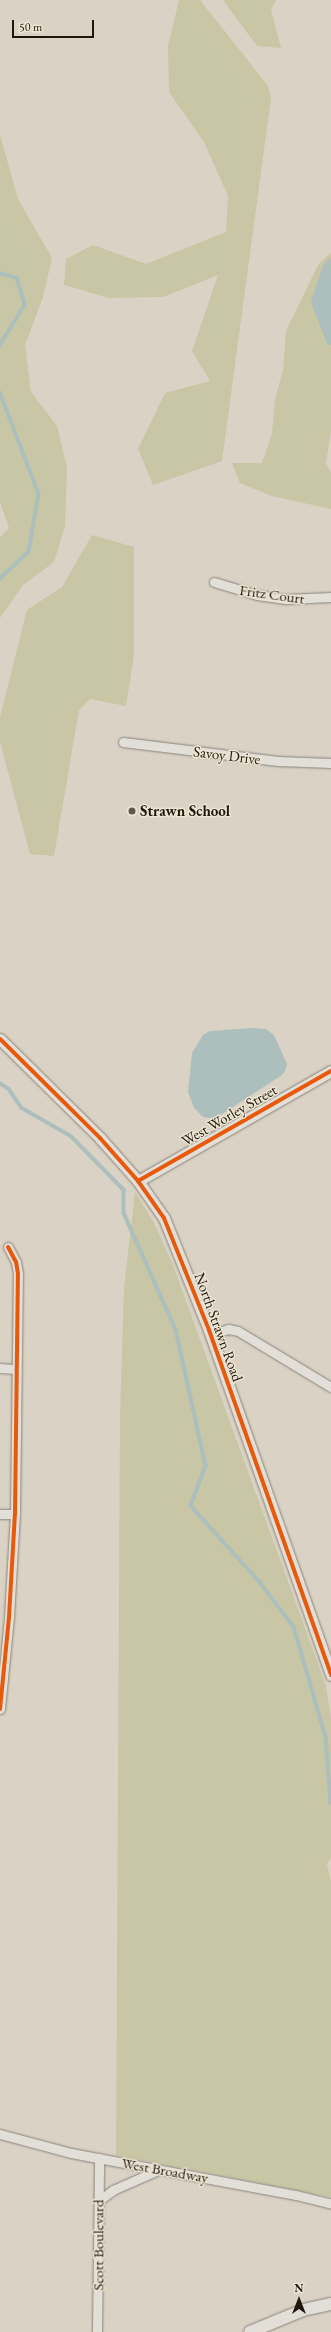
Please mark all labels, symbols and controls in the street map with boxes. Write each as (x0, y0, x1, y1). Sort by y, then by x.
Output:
scale bar (14, 12, 96, 38)
text: 50 m (19, 19, 42, 35)
street label: Fritz Court (238, 581, 306, 607)
street label: Savoy Drive (192, 742, 262, 768)
place label: Strawn School (140, 802, 230, 820)
marker: Strawn School (127, 806, 137, 816)
street label: West Worley Street (178, 1080, 280, 1150)
street label: North Strawn Road (191, 1270, 247, 1384)
street label: West Broadway (120, 2154, 210, 2186)
street label: Scott Boulevard (89, 2199, 107, 2291)
north arrow (279, 2280, 319, 2320)
text: N (295, 2281, 303, 2295)

